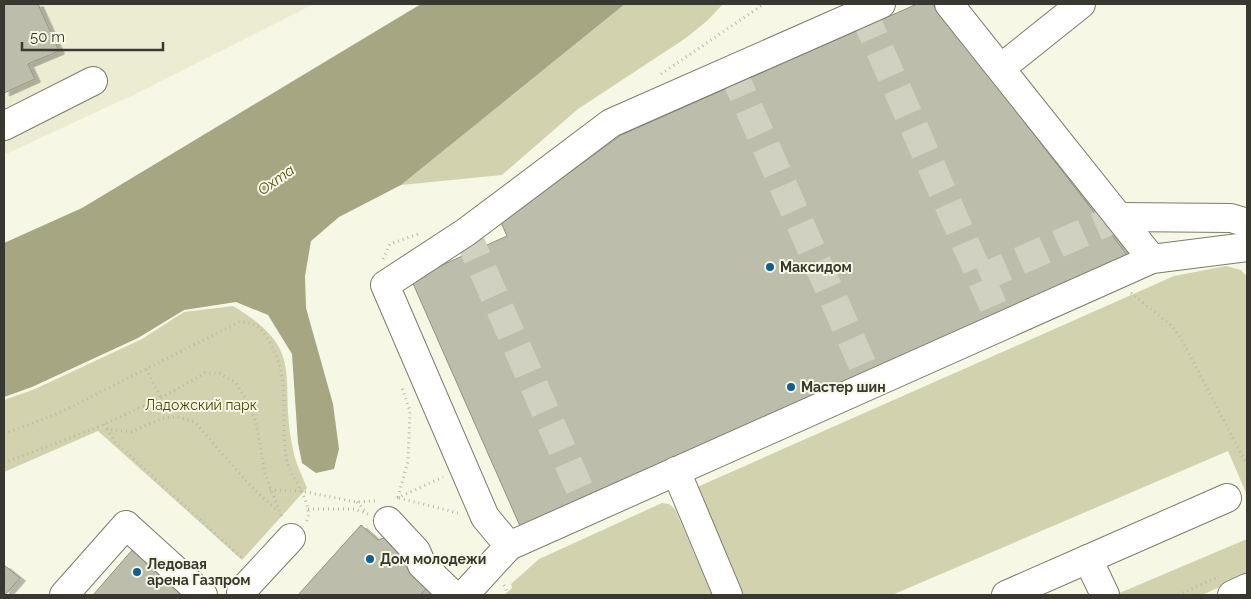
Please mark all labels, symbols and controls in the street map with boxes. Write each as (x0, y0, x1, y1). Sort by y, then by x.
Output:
scale bar (22, 20, 164, 52)
text: 50 m (30, 28, 65, 46)
water label: Охта (254, 161, 298, 199)
place label: Максидом (780, 259, 852, 275)
marker: Максидом (764, 261, 776, 273)
place label: Мастер шин (801, 379, 886, 395)
marker: Мастер шин (785, 381, 797, 393)
park label: Ладожский парк (145, 397, 257, 413)
place label: Дом молодежи (380, 551, 486, 567)
marker: Дом молодежи (364, 553, 376, 565)
place label: Ледовая арена Газпром (147, 556, 251, 588)
marker: Ледовая арена Газпром (131, 566, 143, 578)

